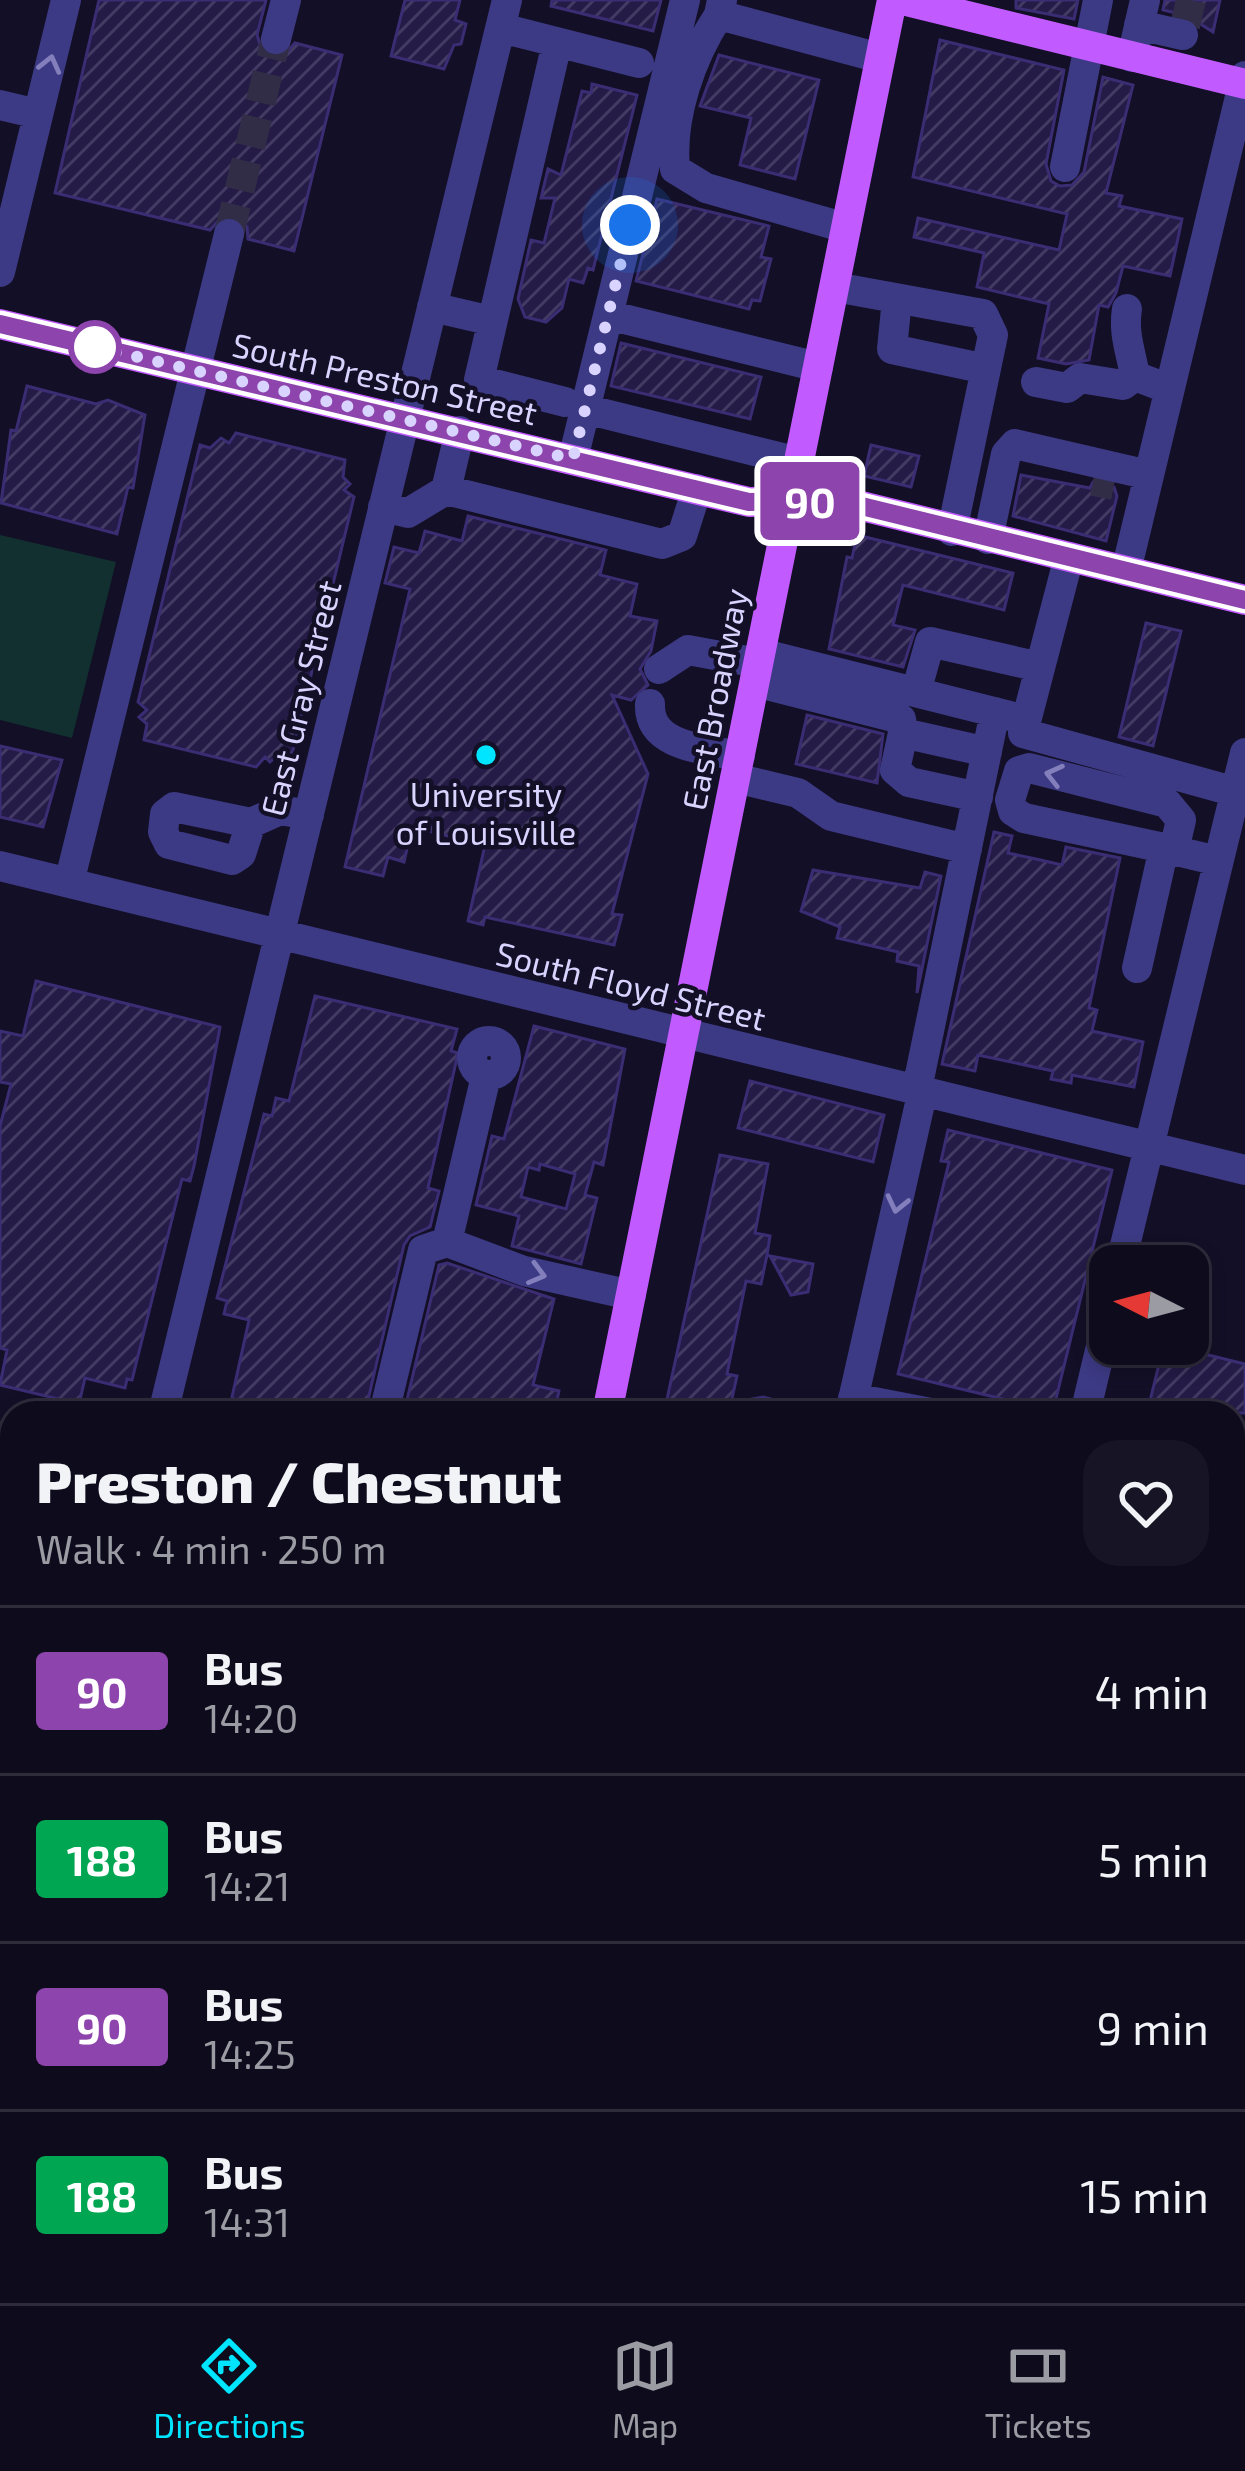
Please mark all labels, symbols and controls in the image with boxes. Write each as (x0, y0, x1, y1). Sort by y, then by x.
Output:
one-way arrow (36, 55, 61, 75)
your location (600, 195, 660, 255)
unlabelled marker (70, 322, 120, 372)
street label: South Preston Street (229, 323, 541, 433)
line badge: 90 (756, 462, 864, 540)
text: 90 (784, 476, 836, 526)
street label: East Gray Street (251, 576, 349, 820)
street label: East Broadway (673, 585, 755, 813)
marker: University of Louisville (473, 742, 499, 768)
one-way arrow (1045, 764, 1065, 789)
place label: University of Louisville (396, 774, 576, 852)
street label: South Floyd Street (492, 932, 770, 1038)
one-way arrow (886, 1194, 911, 1214)
north arrow (1089, 1245, 1209, 1365)
map controls (1089, 1245, 1209, 1365)
one-way arrow (527, 1260, 547, 1285)
button: heart (1083, 1440, 1209, 1566)
text: Preston / Chestnut (36, 1446, 562, 1514)
text: Walk · 4 min · 250 m (36, 1525, 387, 1572)
text: Bus (204, 1640, 283, 1694)
text: 4 min (1095, 1664, 1209, 1718)
text: 90 (76, 1666, 128, 1716)
text: 14:20 (204, 1694, 298, 1741)
text: Bus (204, 1808, 283, 1862)
text: 5 min (1098, 1832, 1209, 1886)
text: 188 (67, 1834, 137, 1884)
text: 14:21 (204, 1862, 290, 1909)
text: Bus (204, 1976, 283, 2030)
text: 9 min (1096, 2000, 1209, 2054)
text: 90 (76, 2002, 128, 2052)
text: 14:25 (204, 2030, 296, 2077)
text: Bus (204, 2144, 283, 2198)
text: 15 min (1080, 2168, 1209, 2222)
text: 188 (67, 2170, 137, 2220)
text: 14:31 (204, 2198, 290, 2245)
tab: Directions (153, 2333, 305, 2445)
tab: Map (612, 2333, 678, 2445)
tab: Tickets (985, 2333, 1092, 2445)

